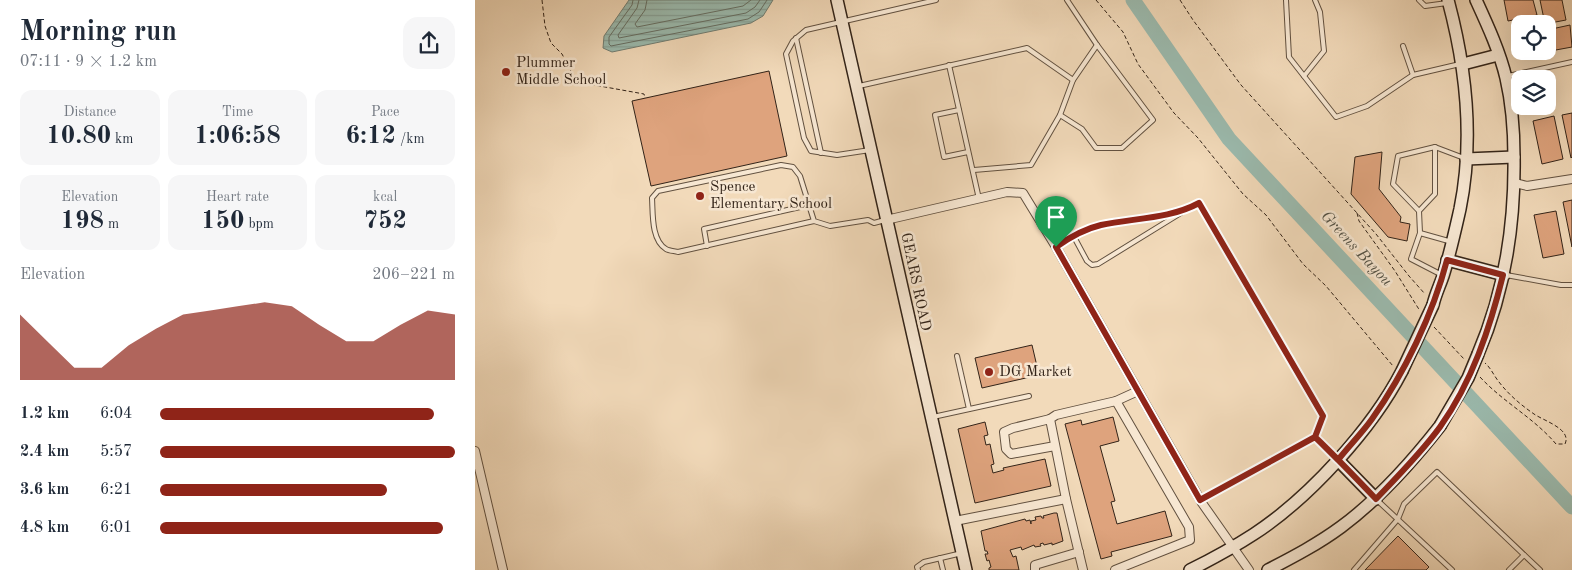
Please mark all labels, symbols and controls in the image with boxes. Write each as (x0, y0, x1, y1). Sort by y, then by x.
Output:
map controls (1511, 15, 1556, 115)
button: locate (1511, 15, 1556, 60)
button: share (403, 17, 455, 69)
text: Morning run (20, 19, 177, 47)
text: 07:11 · 9 × 1.2 km (20, 54, 157, 70)
place label: Plummer Middle School (516, 56, 606, 88)
marker: Plummer Middle School (500, 66, 512, 78)
button: layers (1511, 70, 1556, 115)
text: Distance (63, 105, 116, 119)
text: Time (222, 105, 253, 119)
text: Pace (371, 105, 399, 119)
text: 10.80 (46, 124, 111, 149)
text: 1:06:58 (194, 124, 281, 149)
text: 6:12 (346, 124, 396, 149)
text: km (111, 132, 134, 146)
text: /km (396, 132, 425, 146)
place label: Spence Elementary School (710, 180, 832, 212)
text: Elevation (61, 190, 118, 204)
text: Heart rate (206, 190, 269, 204)
text: kcal (373, 190, 397, 204)
marker: Spence Elementary School (694, 190, 706, 202)
pin (1035, 196, 1077, 247)
icon: arrive (1042, 203, 1070, 231)
water label: Greens Bayou (1317, 208, 1395, 290)
text: 198 (61, 209, 104, 234)
text: 150 (201, 209, 245, 234)
text: 752 (363, 209, 407, 234)
text: m (104, 217, 119, 231)
text: bpm (245, 217, 274, 231)
street label: GEARS ROAD (897, 231, 933, 333)
text: Elevation (20, 267, 85, 283)
text: 206–221 m (372, 267, 455, 283)
place label: DG Market (999, 365, 1072, 380)
marker: DG Market (983, 366, 995, 378)
text: 1.2 km (20, 406, 69, 422)
text: 6:04 (100, 406, 132, 422)
text: 2.4 km (20, 444, 69, 460)
text: 5:57 (100, 444, 132, 460)
text: 3.6 km (20, 482, 69, 498)
text: 6:21 (100, 482, 132, 498)
text: 4.8 km (20, 520, 69, 536)
text: 6:01 (100, 520, 132, 536)

